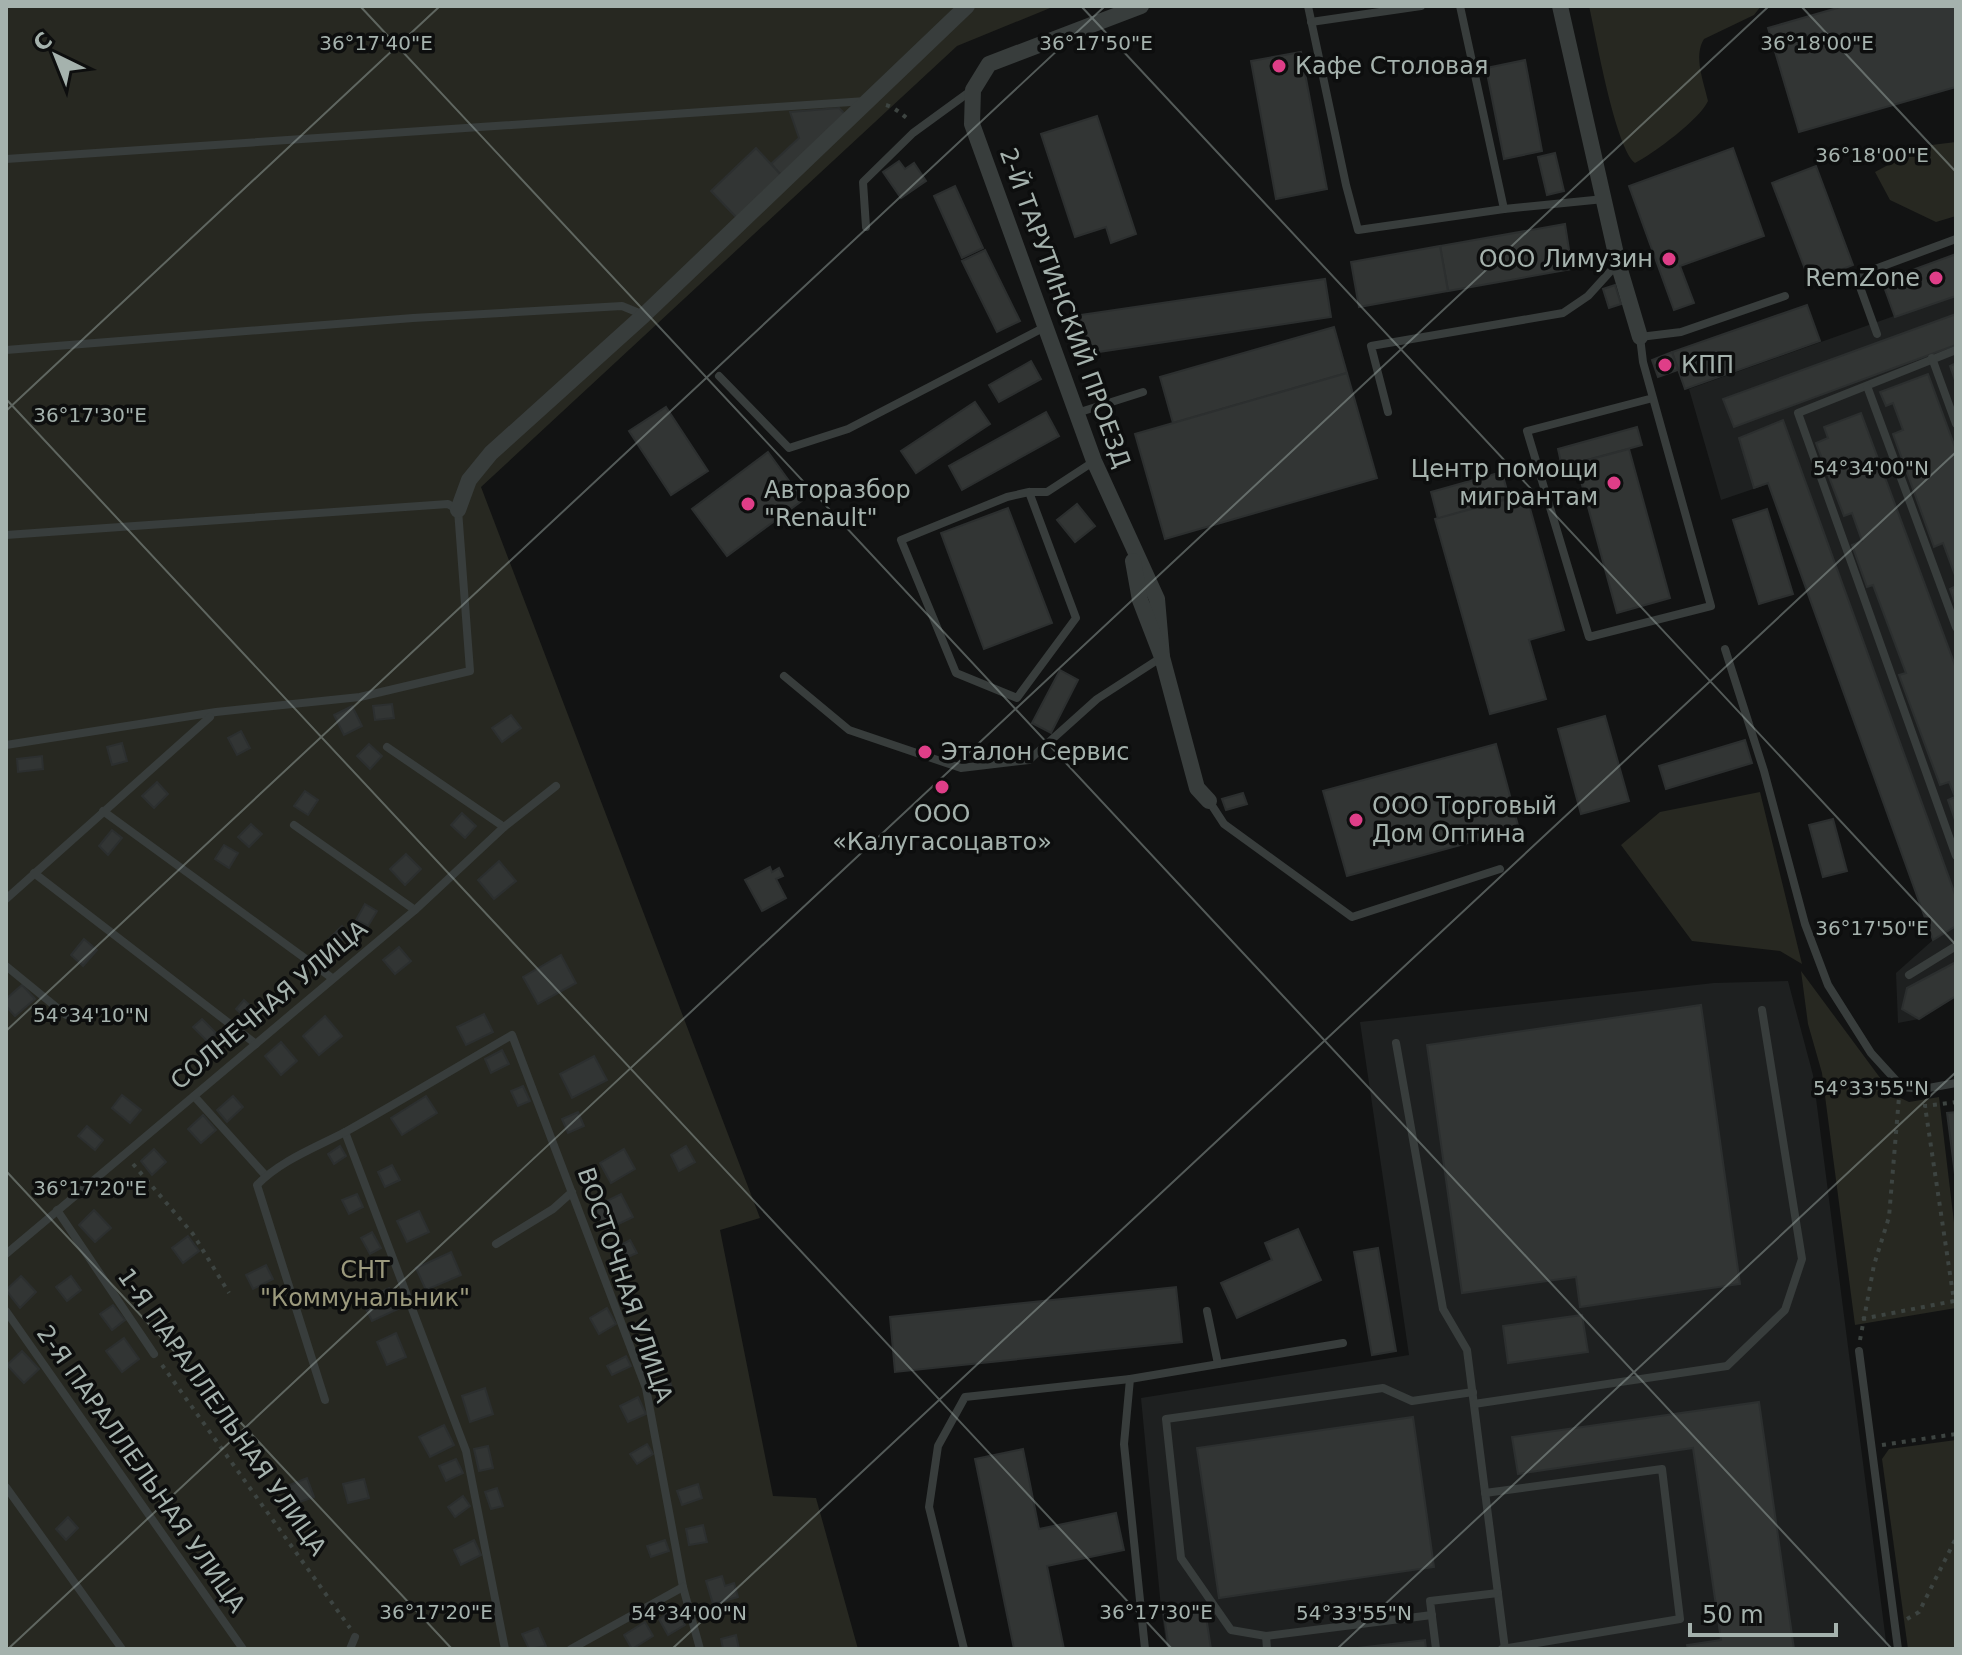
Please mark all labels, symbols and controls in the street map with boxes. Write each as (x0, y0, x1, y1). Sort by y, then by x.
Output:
north arrow (16, 16, 96, 96)
text: С (28, 27, 57, 56)
text: 36°17'40"E (319, 31, 433, 55)
text: 36°17'50"E (1039, 31, 1153, 55)
text: 36°18'00"E (1760, 31, 1874, 55)
place label: Кафе Столовая (1295, 52, 1488, 80)
marker: Кафе Столовая (1270, 57, 1288, 75)
text: 36°18'00"E (1815, 143, 1929, 167)
street label: 2-Й ТАРУТИНСКИЙ ПРОЕЗД (994, 144, 1137, 472)
place label: ООО Лимузин (1479, 245, 1653, 273)
marker: ООО Лимузин (1660, 250, 1678, 268)
place label: RemZone (1805, 264, 1920, 292)
marker: RemZone (1927, 269, 1945, 287)
place label: КПП (1681, 351, 1734, 379)
marker: КПП (1656, 356, 1674, 374)
text: 36°17'30"E (33, 403, 147, 427)
place label: Центр помощи мигрантам (1411, 455, 1598, 511)
text: 54°34'00"N (1813, 456, 1929, 480)
marker: Центр помощи мигрантам (1605, 474, 1623, 492)
place label: Авторазбор "Renault" (764, 476, 911, 532)
marker: Авторазбор "Renault" (739, 495, 757, 513)
place label: Эталон Сервис (941, 738, 1129, 766)
marker: Эталон Сервис (916, 743, 934, 761)
marker: ООО «Калугасоцавто» (933, 778, 951, 796)
place label: ООО Торговый Дом Оптина (1372, 792, 1557, 848)
place label: ООО «Калугасоцавто» (832, 800, 1052, 856)
marker: ООО Торговый Дом Оптина (1347, 811, 1365, 829)
street label: СОЛНЕЧНАЯ УЛИЦА (165, 914, 373, 1095)
text: 36°17'50"E (1815, 916, 1929, 940)
text: 54°34'10"N (33, 1003, 149, 1027)
text: 54°33'55"N (1813, 1076, 1929, 1100)
street label: ВОСТОЧНАЯ УЛИЦА (572, 1164, 679, 1407)
text: 36°17'20"E (33, 1176, 147, 1200)
park label: СНТ "Коммунальник" (260, 1256, 470, 1312)
street label: 1-Я ПАРАЛЛЕЛЬНАЯ УЛИЦА (112, 1263, 332, 1561)
street label: 2-Я ПАРАЛЛЕЛЬНАЯ УЛИЦА (31, 1320, 251, 1618)
scale bar (1690, 1587, 1836, 1637)
text: 36°17'20"E (379, 1600, 493, 1624)
text: 36°17'30"E (1099, 1600, 1213, 1624)
text: 54°34'00"N (631, 1601, 747, 1625)
text: 54°33'55"N (1296, 1601, 1412, 1625)
text: 50 m (1702, 1601, 1764, 1629)

